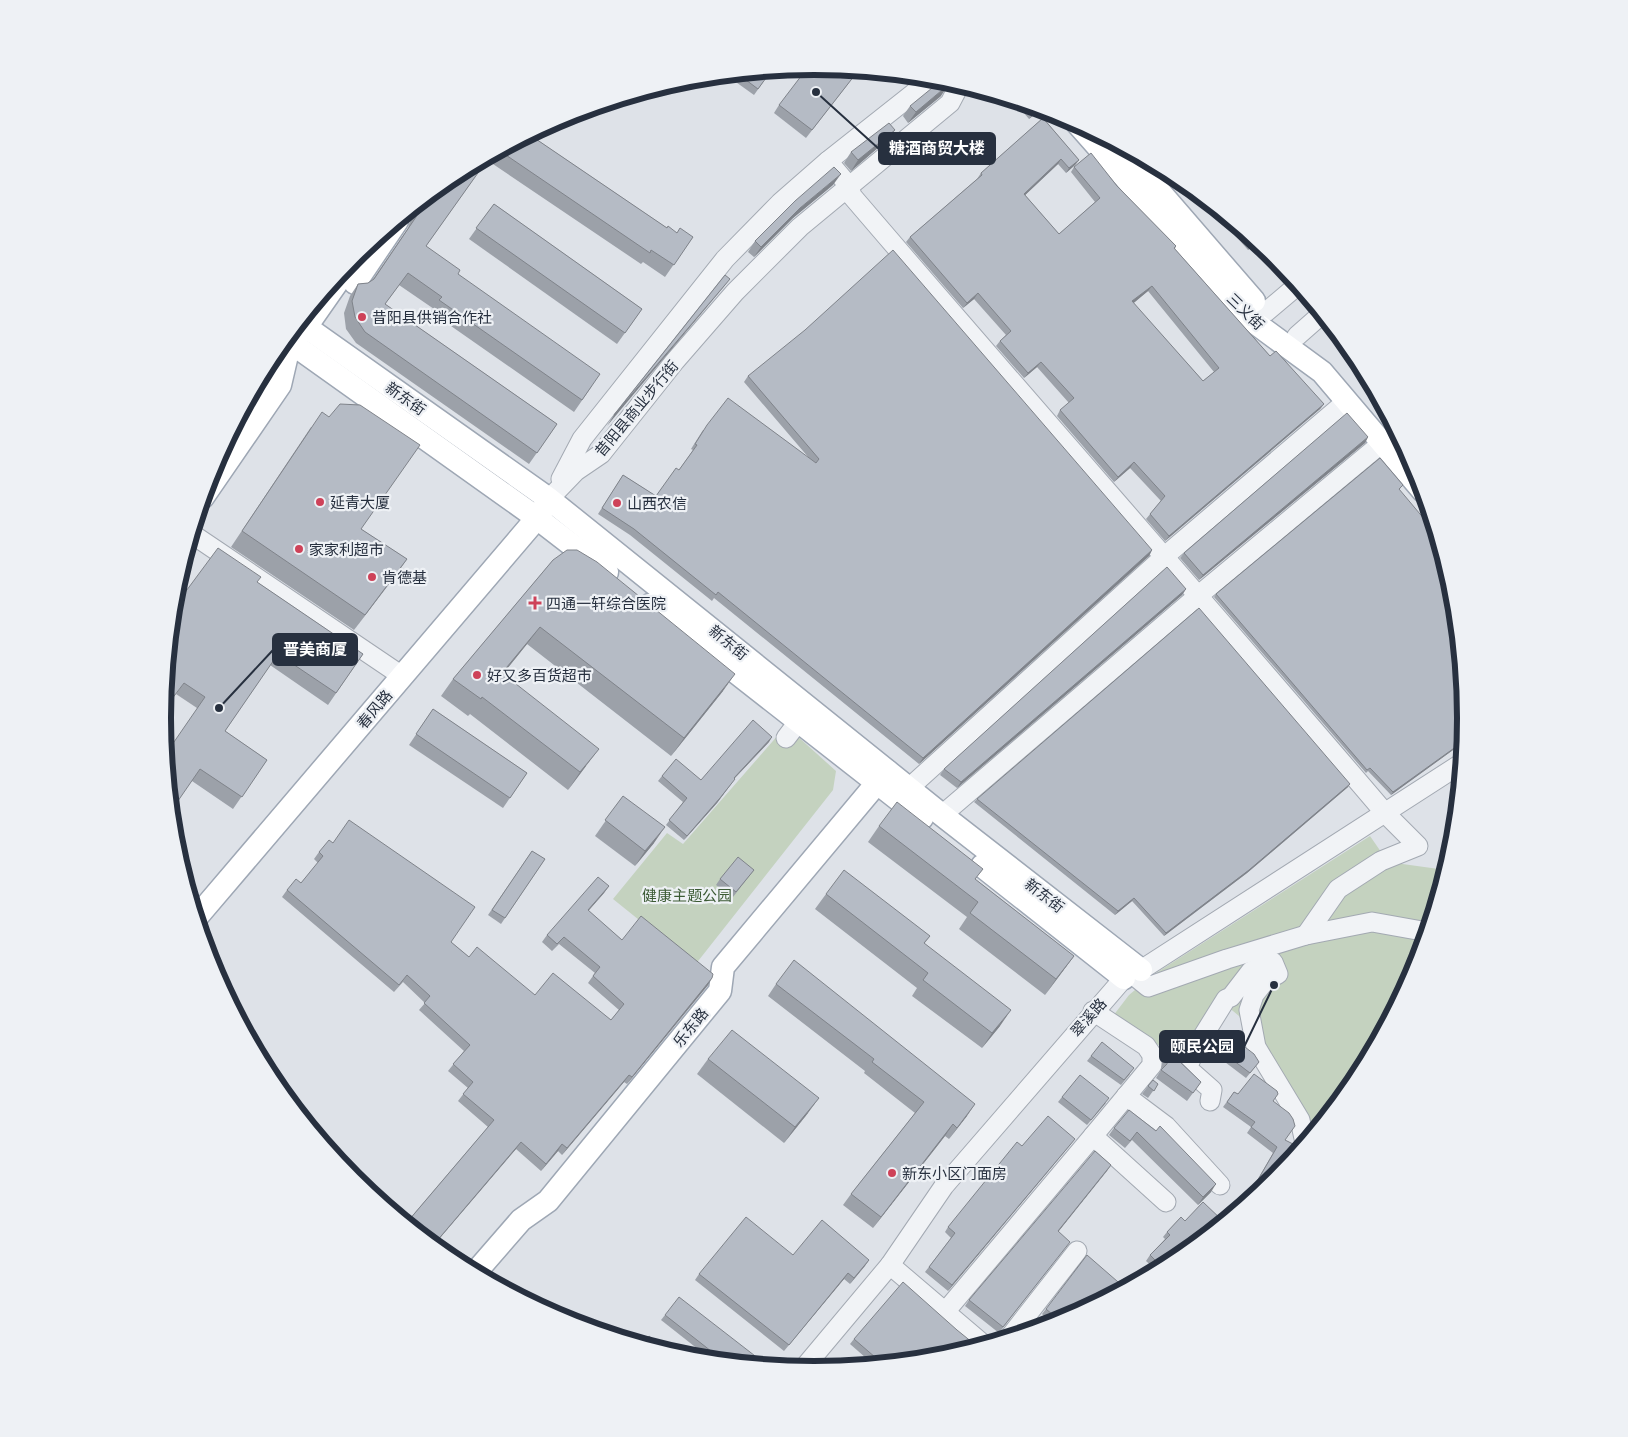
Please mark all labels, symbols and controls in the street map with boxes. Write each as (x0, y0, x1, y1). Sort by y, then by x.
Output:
callout: 糖酒商贸大楼 (879, 133, 995, 164)
text: 糖酒商贸大楼 (889, 137, 985, 159)
street label: 三义街 (1223, 288, 1269, 334)
place label: 昔阳县供销合作社 (372, 307, 492, 327)
marker: 昔阳县供销合作社 (356, 311, 368, 323)
street label: 昔阳县商业步行街 (590, 356, 682, 460)
street label: 新东街 (382, 377, 430, 419)
place label: 延青大厦 (330, 492, 390, 512)
place label: 山西农信 (627, 493, 687, 513)
marker: 延青大厦 (314, 496, 326, 508)
marker: 山西农信 (611, 497, 623, 509)
place label: 家家利超市 (309, 539, 384, 559)
marker: 家家利超市 (293, 543, 305, 555)
place label: 肯德基 (382, 567, 427, 587)
marker: 肯德基 (366, 571, 378, 583)
place label: 四通一轩综合医院 (546, 593, 666, 613)
marker: 四通一轩综合医院 (528, 596, 542, 610)
street label: 新东街 (705, 620, 753, 664)
callout: 晋美商厦 (273, 634, 357, 665)
text: 晋美商厦 (283, 638, 347, 660)
place label: 好又多百货超市 (487, 665, 592, 685)
marker: 好又多百货超市 (471, 669, 483, 681)
street label: 春风路 (352, 685, 396, 733)
street label: 新东街 (1021, 873, 1069, 917)
park label: 健康主题公园 (642, 885, 732, 905)
street label: 翠溪路 (1066, 993, 1110, 1041)
street label: 乐东路 (668, 1003, 712, 1051)
callout: 颐民公园 (1160, 1031, 1244, 1062)
text: 颐民公园 (1170, 1035, 1234, 1057)
place label: 新东小区门面房 (902, 1163, 1007, 1183)
marker: 新东小区门面房 (886, 1167, 898, 1179)

